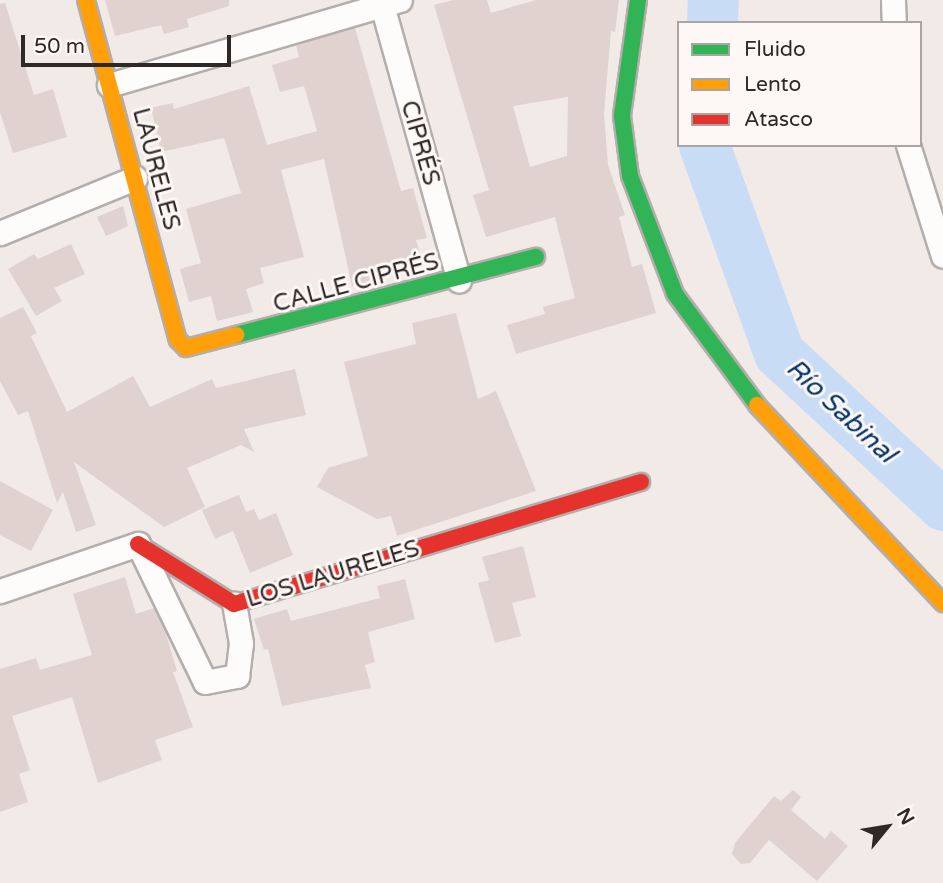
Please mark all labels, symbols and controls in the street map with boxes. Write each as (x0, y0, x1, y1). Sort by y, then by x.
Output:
scale bar (24, 21, 234, 65)
legend (677, 21, 922, 147)
text: 50 m (34, 34, 85, 59)
text: Fluido (744, 37, 806, 62)
text: Lento (744, 72, 801, 97)
street label: CIPRÉS (394, 97, 446, 189)
street label: LAURELES (126, 105, 186, 233)
text: Atasco (744, 107, 813, 132)
street label: CALLE CIPRÉS (270, 247, 442, 319)
water label: Río Sabinal (780, 353, 902, 469)
street label: LOS LAURELES (243, 534, 423, 614)
north arrow (852, 792, 922, 862)
text: N (892, 804, 919, 829)

